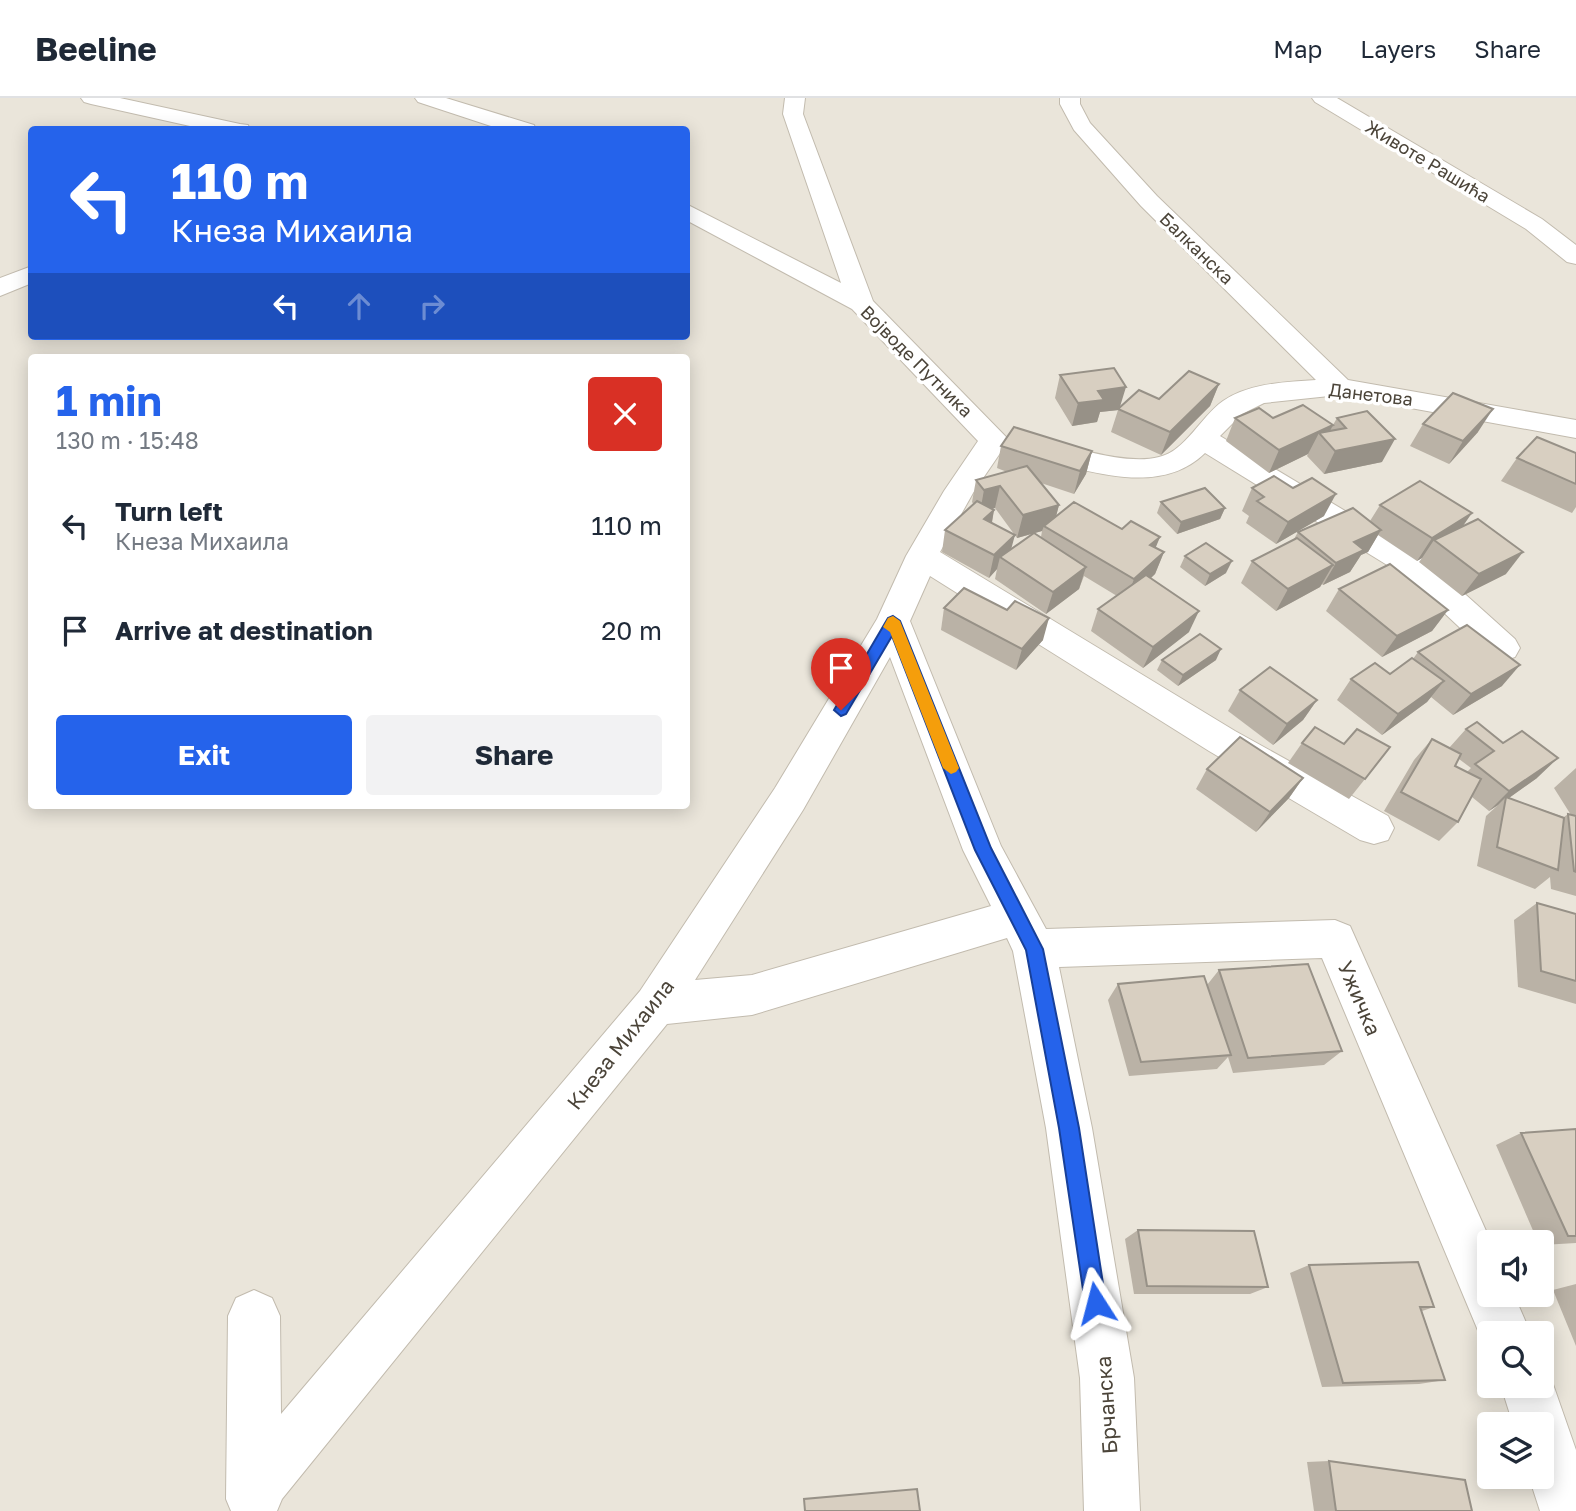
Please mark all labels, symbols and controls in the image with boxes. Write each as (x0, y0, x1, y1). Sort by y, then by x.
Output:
text: Beeline (35, 29, 157, 68)
text: Map (1273, 34, 1322, 63)
text: Layers (1360, 34, 1436, 63)
text: Share (1474, 34, 1541, 63)
street label: Животе Рашића (1362, 115, 1494, 207)
text: 110 m (171, 151, 308, 210)
icon: left (56, 154, 147, 245)
street label: Балканска (1155, 207, 1239, 289)
text: Кнеза Михаила (171, 211, 413, 249)
icon: left (267, 287, 305, 325)
icon: ahead (340, 287, 378, 325)
icon: right (413, 287, 451, 325)
street label: Војводе Путника (856, 300, 978, 422)
text: 1 min (56, 375, 162, 425)
button: close (588, 377, 662, 451)
street label: Данетова (1328, 378, 1414, 410)
text: 130 m · 15:48 (56, 426, 199, 454)
text: Turn left (115, 496, 223, 527)
icon: left (56, 507, 94, 545)
text: 110 m (591, 510, 662, 541)
text: Кнеза Михаила (115, 527, 289, 555)
icon: arrive (56, 612, 94, 650)
text: Arrive at destination (115, 615, 373, 646)
text: 20 m (601, 615, 662, 646)
pin (811, 638, 871, 710)
icon: arrive (822, 649, 860, 687)
button: Exit (56, 715, 352, 795)
button: Share (366, 715, 662, 795)
street label: Ужичка (1333, 957, 1387, 1039)
street label: Кнеза Михаила (561, 973, 679, 1115)
map controls (1477, 1230, 1554, 1489)
button: sound (1477, 1230, 1554, 1307)
position arrow (1059, 1266, 1133, 1340)
button: search (1477, 1321, 1554, 1398)
street label: Брчанска (1090, 1355, 1122, 1455)
button: layers (1477, 1412, 1554, 1489)

